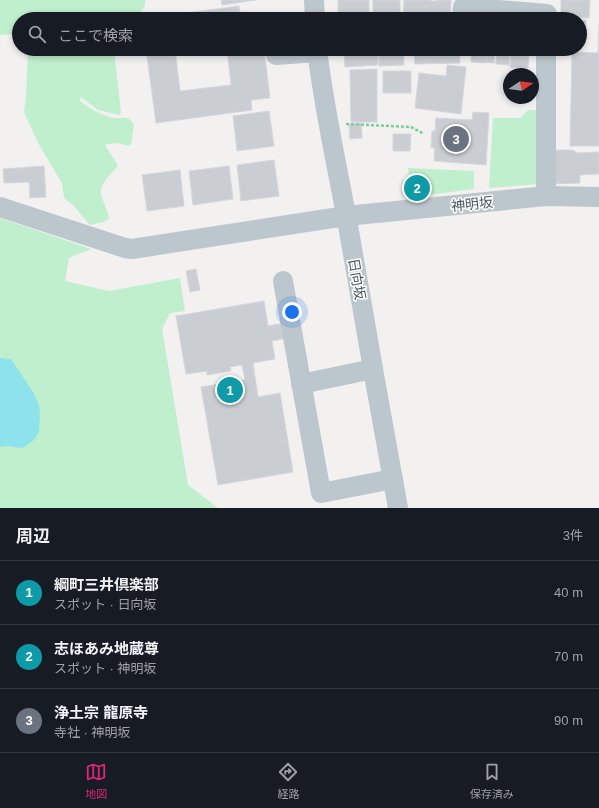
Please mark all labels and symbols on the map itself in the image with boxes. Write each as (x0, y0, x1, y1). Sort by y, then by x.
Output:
north arrow (503, 68, 539, 104)
pin: 3 (443, 124, 469, 154)
pin: 2 (404, 173, 430, 203)
street label: 神明坂 (450, 194, 494, 214)
street label: 日向坂 (345, 257, 369, 301)
your location (282, 302, 302, 322)
pin: 1 (217, 375, 243, 405)

